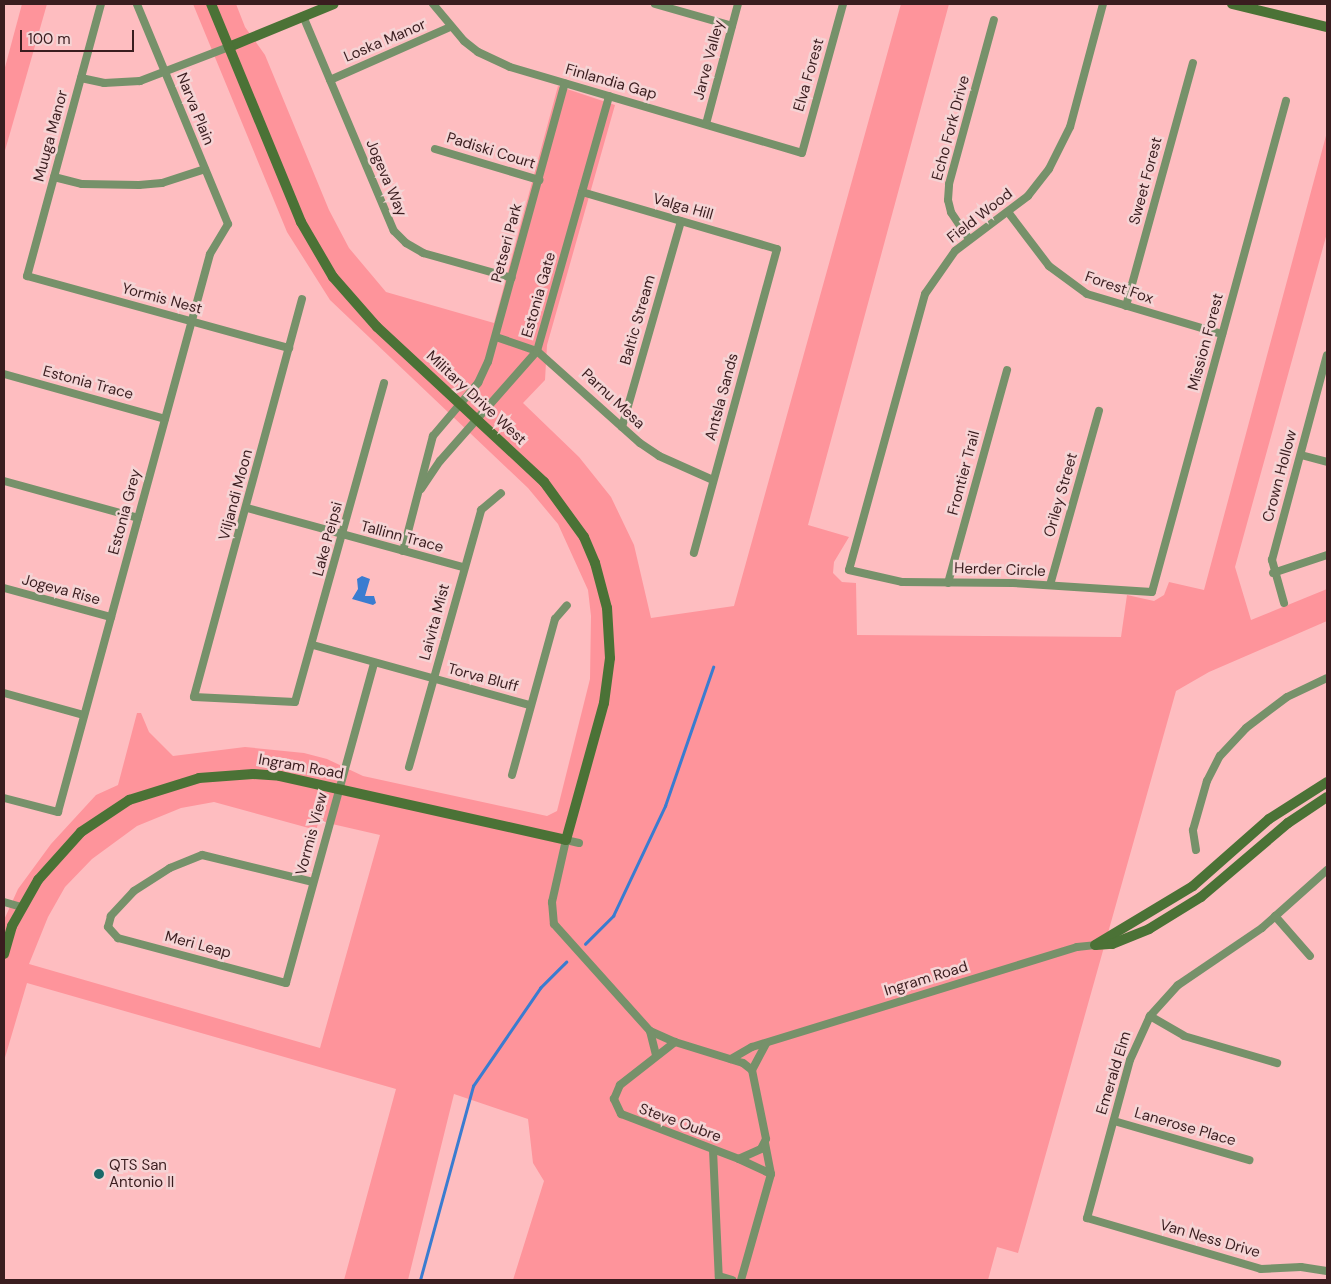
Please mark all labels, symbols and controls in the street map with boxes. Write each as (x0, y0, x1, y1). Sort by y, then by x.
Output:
street label: Loska Manor (341, 16, 429, 66)
street label: Jarve Valley (690, 18, 728, 102)
scale bar (22, 20, 136, 52)
text: 100 m (28, 29, 71, 49)
street label: Elva Forest (790, 36, 828, 114)
street label: Finlandia Gap (563, 60, 659, 104)
street label: Narva Plain (172, 70, 218, 148)
street label: Echo Fork Drive (928, 74, 974, 182)
street label: Muuga Manor (30, 88, 72, 184)
street label: Padiski Court (444, 129, 538, 173)
street label: Sweet Forest (1126, 135, 1166, 227)
street label: Jogeva Way (362, 137, 410, 219)
street label: Field Wood (944, 185, 1016, 247)
street label: Valga Hill (651, 190, 715, 224)
street label: Petseri Park (488, 201, 526, 285)
street label: Estonia Gate (518, 250, 560, 340)
street label: Forest Fox (1082, 268, 1156, 308)
street label: Baltic Stream (617, 273, 659, 367)
street label: Yormis Nest (120, 280, 204, 318)
street label: Mission Forest (1184, 291, 1228, 393)
street label: Military Drive West (422, 347, 530, 449)
street label: Antsla Sands (702, 351, 742, 443)
street label: Estonia Trace (41, 362, 135, 404)
street label: Parnu Mesa (578, 365, 648, 433)
street label: Crown Hollow (1259, 428, 1301, 524)
street label: Frontier Trail (944, 429, 984, 517)
street label: Viljandi Moon (215, 448, 257, 542)
street label: Oriley Street (1040, 451, 1082, 539)
street label: Estonia Grey (105, 467, 145, 557)
street label: Lake Peipsi (309, 500, 347, 578)
street label: Tallinn Trace (358, 517, 446, 557)
street label: Herder Circle (954, 559, 1046, 581)
street label: Jogeva Rise (20, 571, 102, 609)
street label: Laivita Mist (416, 582, 454, 662)
street label: Torva Bluff (446, 660, 520, 696)
street label: Ingram Road (257, 751, 345, 783)
street label: Vormis View (292, 790, 332, 878)
street label: Meri Leap (163, 928, 233, 962)
street label: Ingram Road (882, 958, 970, 1000)
street label: Emerald Elm (1093, 1029, 1135, 1117)
street label: Steve Oubre (637, 1100, 723, 1146)
street label: Lanerose Place (1132, 1104, 1238, 1150)
place label: QTS San Antonio II (109, 1156, 174, 1191)
marker: QTS San Antonio II (93, 1168, 105, 1180)
street label: Van Ness Drive (1158, 1216, 1262, 1262)

